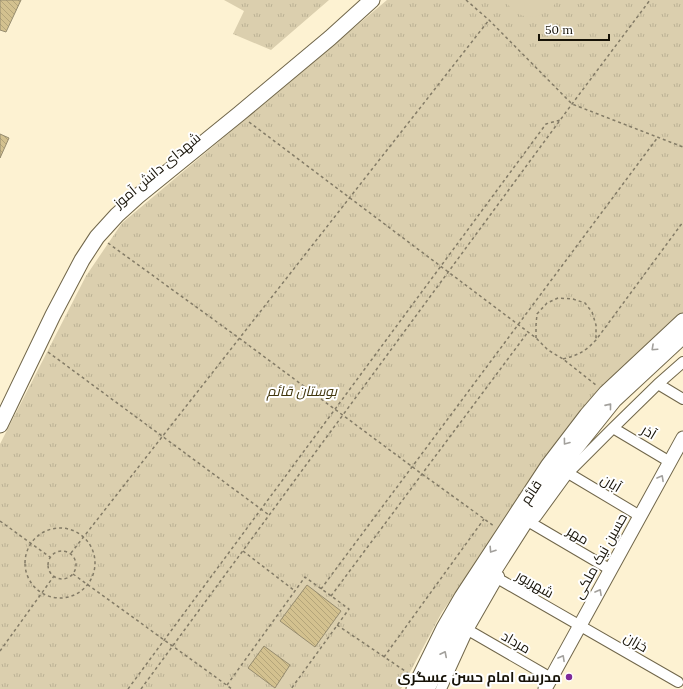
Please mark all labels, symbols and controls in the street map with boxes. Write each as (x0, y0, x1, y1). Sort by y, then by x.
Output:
scale bar (539, 16, 609, 42)
text: 50 m (545, 22, 573, 37)
street label: شهدای دانش آموز (109, 128, 204, 212)
one-way arrow (652, 343, 659, 350)
park label: بوستان قائم (266, 382, 338, 401)
one-way arrow (604, 404, 611, 411)
street label: آذر (637, 420, 660, 443)
one-way arrow (564, 438, 571, 445)
street label: آبان (597, 470, 625, 496)
one-way arrow (657, 475, 664, 482)
street label: قائم (516, 476, 546, 508)
street label: حسین نیک ملکی (569, 510, 631, 602)
street label: مهر (563, 521, 592, 548)
one-way arrow (490, 545, 497, 552)
street label: شهریور (512, 566, 557, 602)
one-way arrow (594, 589, 601, 596)
street label: مرداد (498, 627, 534, 657)
street label: خزان (621, 628, 651, 656)
one-way arrow (439, 651, 447, 658)
one-way arrow (558, 655, 565, 662)
place label: مدرسه امام حسن عسگری (398, 668, 561, 687)
marker: مدرسه امام حسن عسگری (564, 672, 574, 682)

